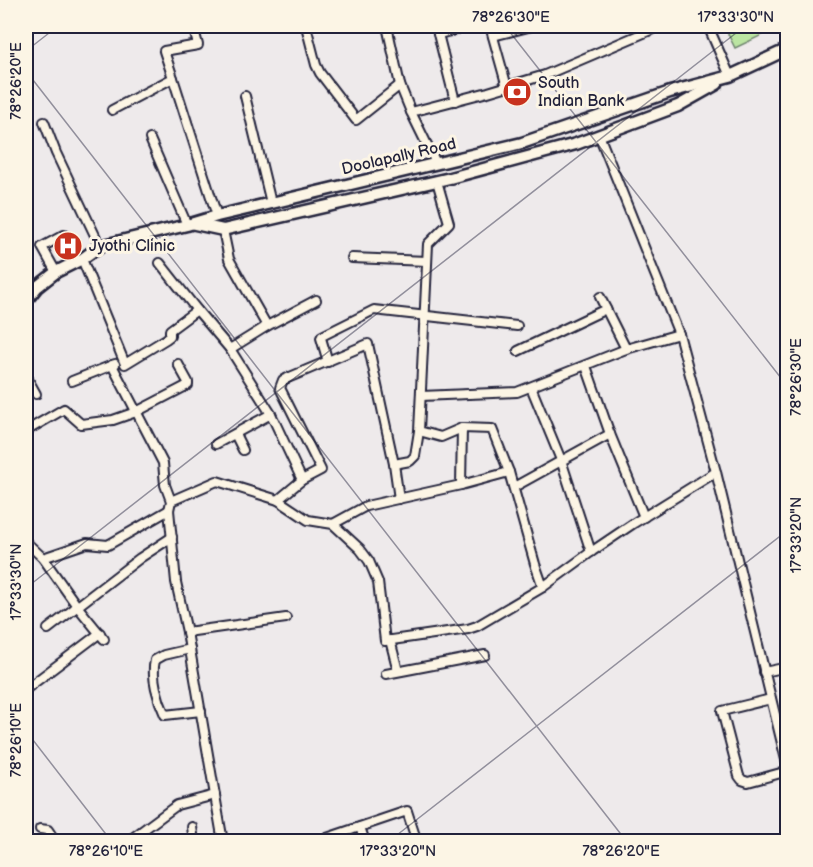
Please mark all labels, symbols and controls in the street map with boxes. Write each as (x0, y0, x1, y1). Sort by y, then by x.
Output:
text: 78°26'30"E (472, 8, 550, 27)
text: 17°33'30"N (698, 8, 774, 27)
text: 78°26'20"E (7, 42, 26, 120)
place label: South Indian Bank (538, 74, 624, 111)
bank icon: South Indian Bank (501, 76, 533, 108)
street label: Doolapally Road (340, 135, 458, 179)
hospital icon: Jyothi Clinic (52, 230, 84, 262)
place label: Jyothi Clinic (89, 237, 175, 256)
text: 78°26'30"E (787, 338, 806, 416)
text: 17°33'20"N (787, 497, 806, 573)
text: 17°33'30"N (7, 544, 26, 620)
text: 78°26'10"E (7, 703, 26, 777)
text: 78°26'10"E (69, 842, 143, 861)
text: 17°33'20"N (360, 842, 436, 861)
text: 78°26'20"E (582, 842, 660, 861)

